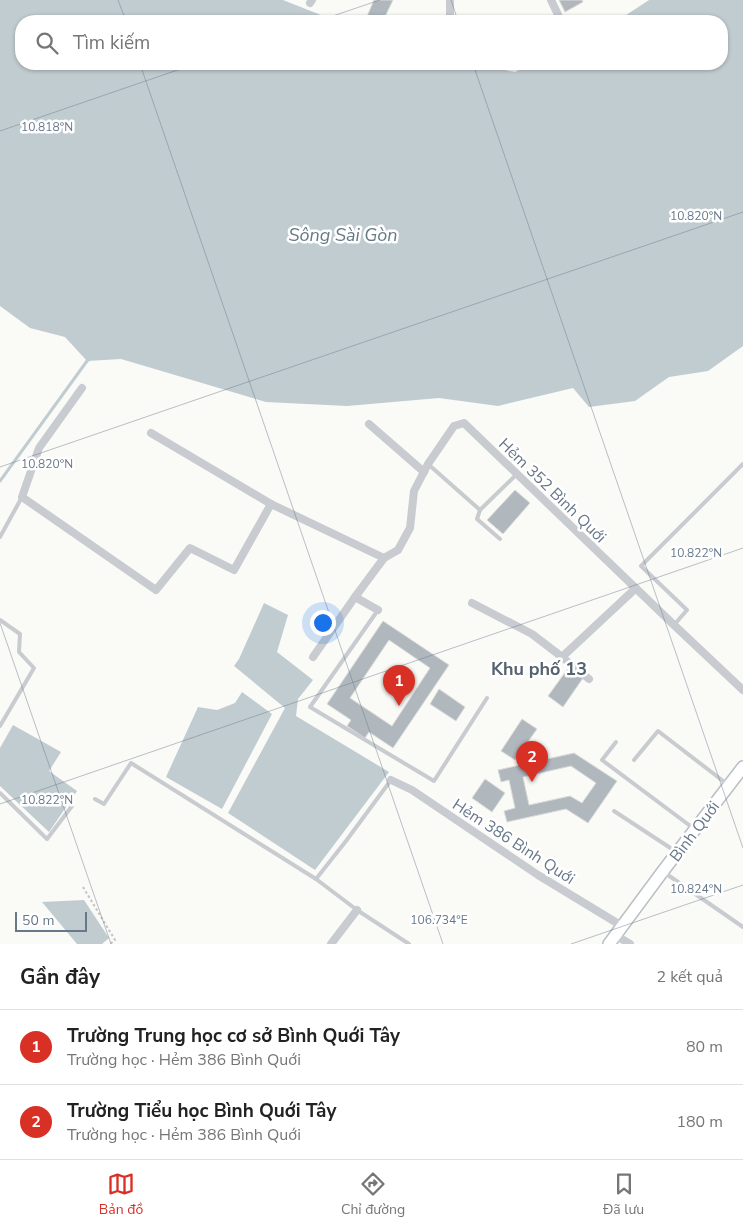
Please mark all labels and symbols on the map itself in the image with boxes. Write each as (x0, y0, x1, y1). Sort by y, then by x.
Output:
text: 10.818°N (21, 119, 73, 135)
text: 10.820°N (670, 208, 722, 224)
water label: Sông Sài Gòn (288, 223, 398, 247)
street label: Hẻm 352 Bình Quới (494, 433, 611, 548)
text: 10.820°N (21, 456, 73, 472)
text: 10.822°N (670, 545, 722, 561)
your location (310, 610, 336, 636)
district label: Khu phố 13 (491, 657, 587, 681)
pin: 1 (383, 665, 415, 706)
pin: 2 (516, 741, 548, 782)
text: 10.822°N (21, 792, 73, 808)
street label: Hẻm 386 Bình Quới (448, 794, 579, 890)
street label: Bình Quới (665, 797, 725, 866)
text: 10.824°N (670, 881, 722, 897)
scale bar (15, 909, 88, 932)
text: 106.734°E (410, 912, 468, 928)

